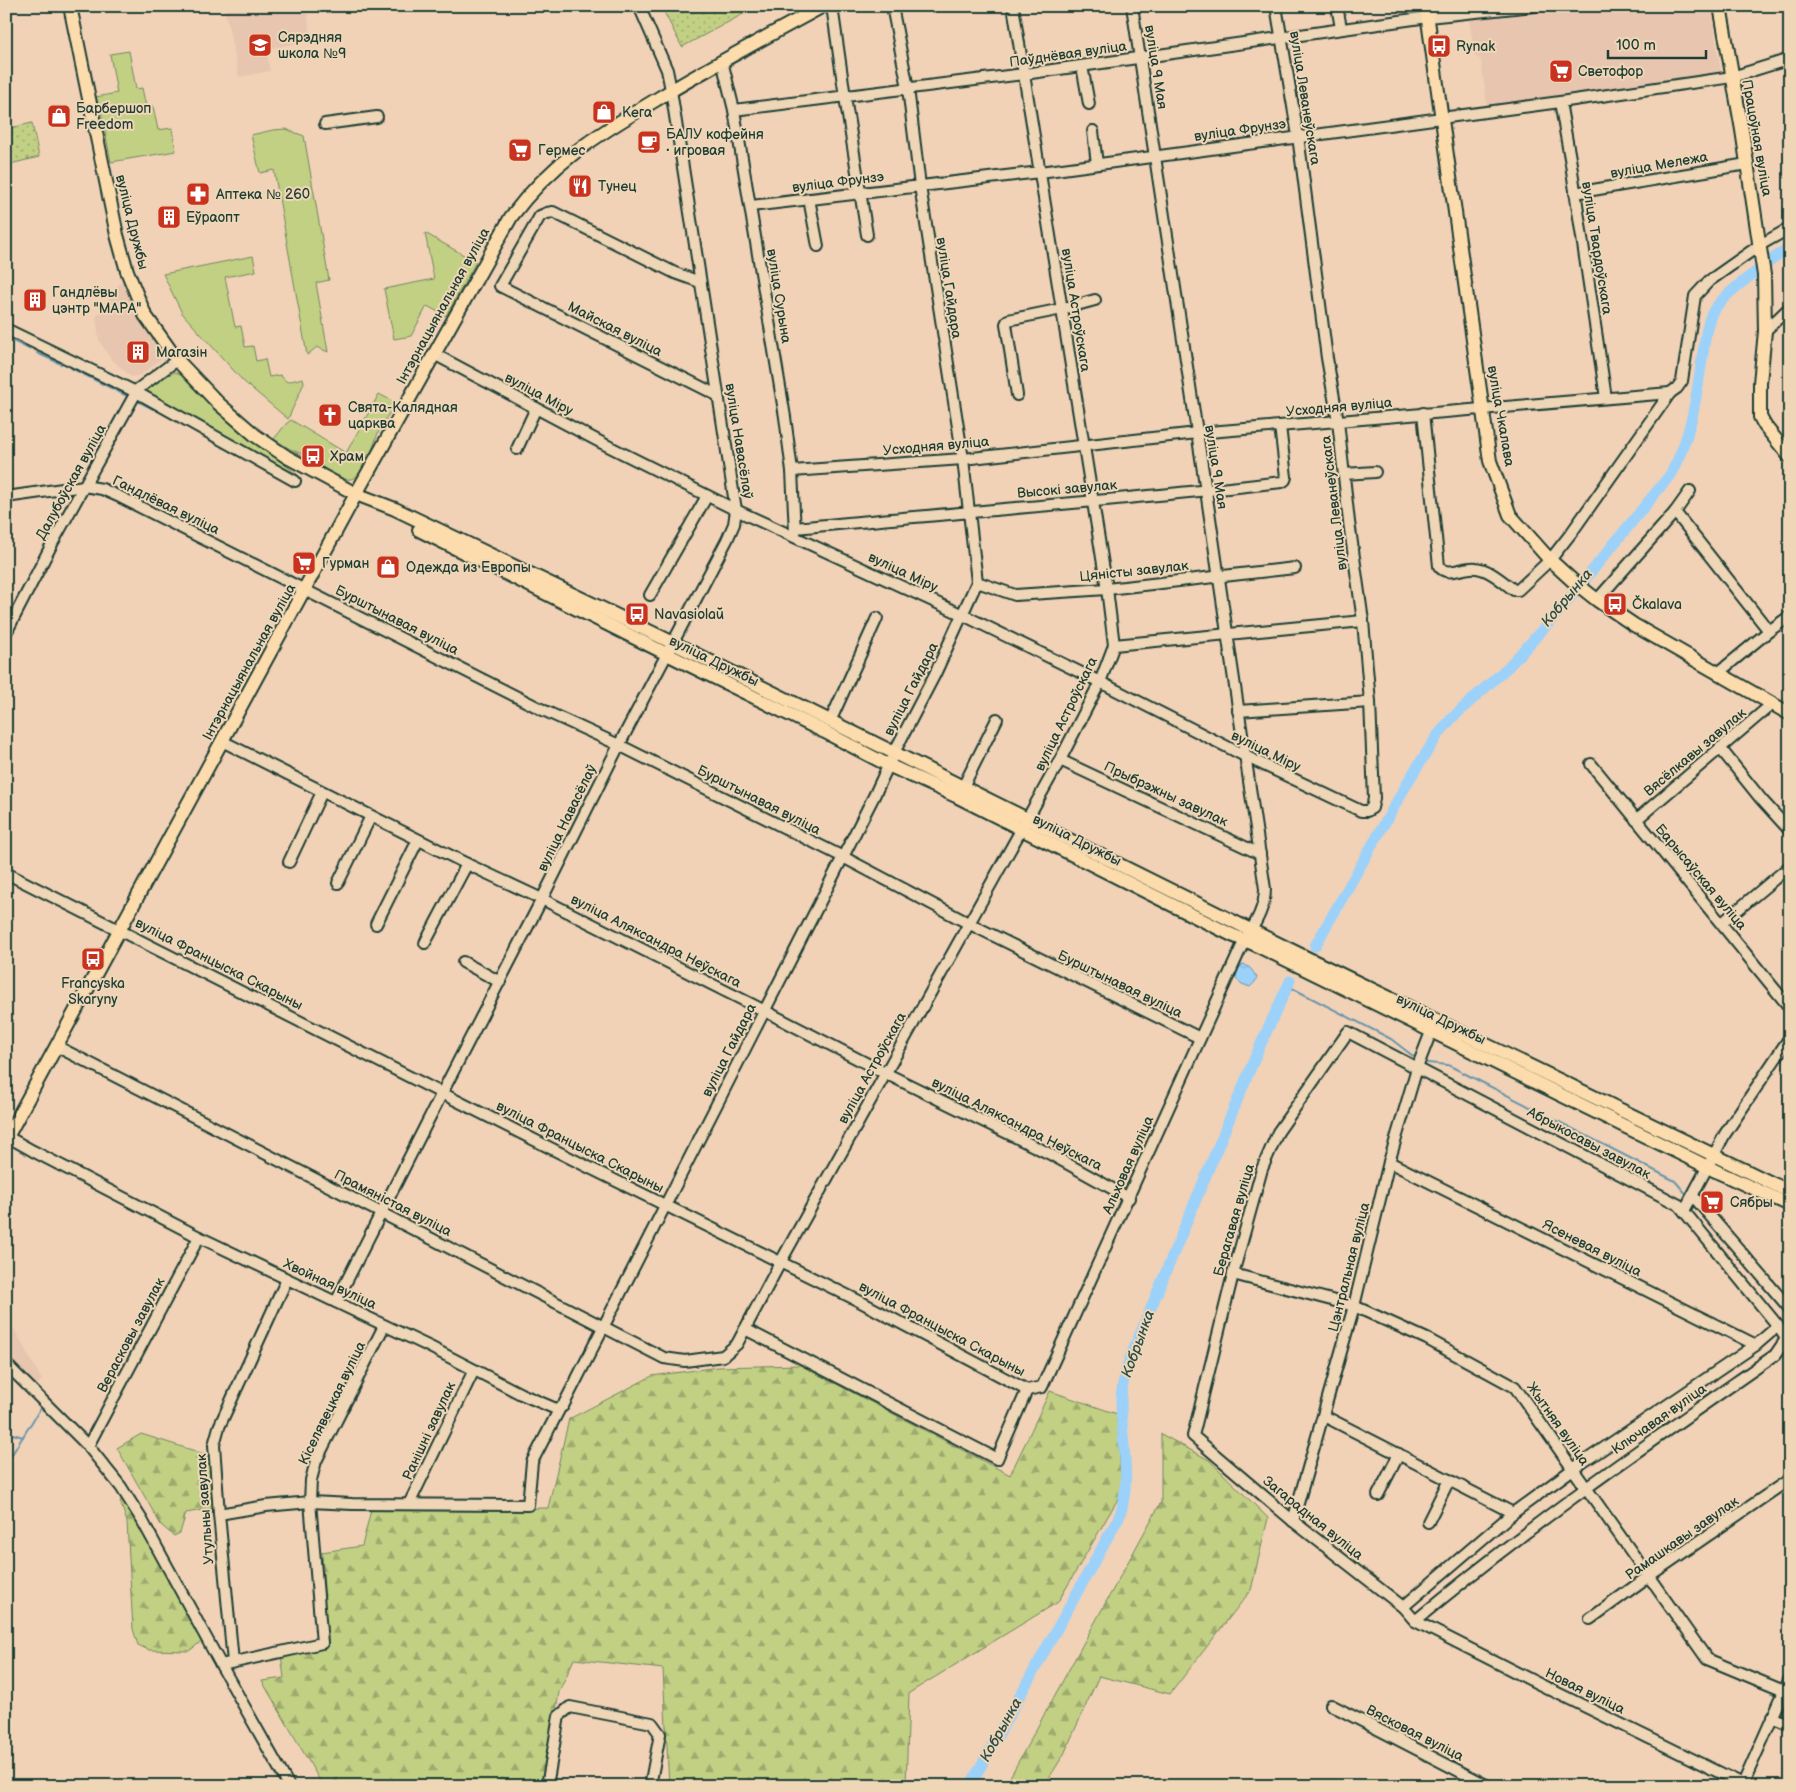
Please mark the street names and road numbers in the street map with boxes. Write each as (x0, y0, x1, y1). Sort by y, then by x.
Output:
street label: вуліца 9 Мая (1141, 24, 1171, 111)
street label: вуліца Леванеўскага (1286, 30, 1324, 167)
street label: Паўднёвая вуліца (1008, 37, 1128, 71)
street label: Працоўная вуліца (1738, 78, 1776, 198)
street label: вуліца Фрунзэ (1193, 115, 1287, 145)
street label: вуліца Мележа (1609, 148, 1710, 182)
street label: вуліца Фрунзэ (791, 168, 885, 196)
street label: вуліца Дружбы (112, 173, 152, 271)
street label: вуліца Твардоўскага (1578, 180, 1616, 317)
street label: Інтэрнацыянальная вуліца (393, 224, 494, 387)
street label: вуліца Гайдара (933, 236, 966, 341)
street label: вуліца Сурына (763, 247, 795, 345)
street label: вуліца Астроўскага (1058, 247, 1094, 374)
street label: Майская вуліца (565, 298, 666, 360)
street label: вуліца Чкалава (1484, 364, 1518, 468)
street label: вуліца Міру (502, 369, 577, 419)
street label: вуліца Навасёлаў (721, 382, 757, 501)
street label: Усходняя вуліца (1285, 394, 1394, 420)
street label: Далубоўская вуліца (32, 421, 110, 543)
street label: вуліца 9 Мая (1201, 424, 1231, 511)
street label: Усходняя вуліца (882, 433, 991, 459)
street label: вуліца Леванеўскага (1317, 434, 1351, 571)
street label: Гандлёвая вуліца (110, 472, 223, 539)
street label: Высокі завулак (1016, 476, 1118, 502)
street label: вуліца Міру (865, 548, 941, 596)
street label: Цяністы завулак (1079, 557, 1190, 585)
street label: Інтэрнацыянальная вуліца (199, 580, 300, 743)
street label: Бурштынавая вуліца (332, 581, 462, 659)
street label: вуліца Дружбы (667, 632, 761, 690)
street label: вуліца Гайдара (880, 639, 942, 738)
street label: вуліца Астроўскага (1031, 654, 1101, 774)
street label: Вясёлкавы завулак (1640, 704, 1750, 800)
street label: вуліца Міру (1229, 727, 1304, 775)
street label: Прыбрэжны завулак (1101, 758, 1231, 830)
street label: вуліца Навасёлаў (534, 761, 601, 874)
street label: Бурштынавая вуліца (694, 761, 824, 839)
street label: вуліца Дружбы (1030, 810, 1124, 870)
street label: Барысаўская вуліца (1652, 821, 1751, 934)
street label: вуліца Аляксандра Неўскага (568, 891, 745, 992)
street label: вуліца Францыска Скарыны (132, 914, 306, 1014)
street label: Бурштынавая вуліца (1055, 946, 1186, 1022)
street label: вуліца Дружбы (1394, 990, 1488, 1048)
street label: вуліца Гайдара (698, 1000, 760, 1099)
street label: вуліца Астроўскага (834, 1009, 910, 1127)
street label: вуліца Аляксандра Неўскага (929, 1074, 1106, 1175)
street label: вуліца Францыска Скарыны (493, 1097, 667, 1197)
street label: Абрыкосавы завулак (1523, 1103, 1654, 1183)
street label: Альховая вуліца (1098, 1113, 1158, 1218)
street label: Берагавая вуліца (1210, 1161, 1258, 1278)
street label: Прамяністая вуліца (331, 1166, 455, 1240)
street label: Цэнтральная вуліца (1325, 1200, 1373, 1334)
street label: Ясеневая вуліца (1540, 1216, 1645, 1281)
street label: Хвойная вуліца (281, 1255, 380, 1313)
street label: Верасковы завулак (93, 1274, 169, 1395)
street label: вуліца Францыска Скарыны (856, 1278, 1028, 1380)
street label: Кіселявецкая вуліца (295, 1338, 370, 1467)
street label: Ранішні завулак (399, 1378, 460, 1483)
street label: Жытняя вуліца (1523, 1379, 1593, 1470)
street label: Ключавая вуліца (1608, 1380, 1710, 1458)
street label: Утульны завулак (193, 1452, 217, 1565)
street label: Загарадная вуліца (1259, 1472, 1367, 1564)
street label: Рамашкавы завулак (1622, 1492, 1742, 1584)
street label: Новая вуліца (1542, 1664, 1628, 1718)
street label: Вясковая вуліца (1364, 1701, 1467, 1765)

